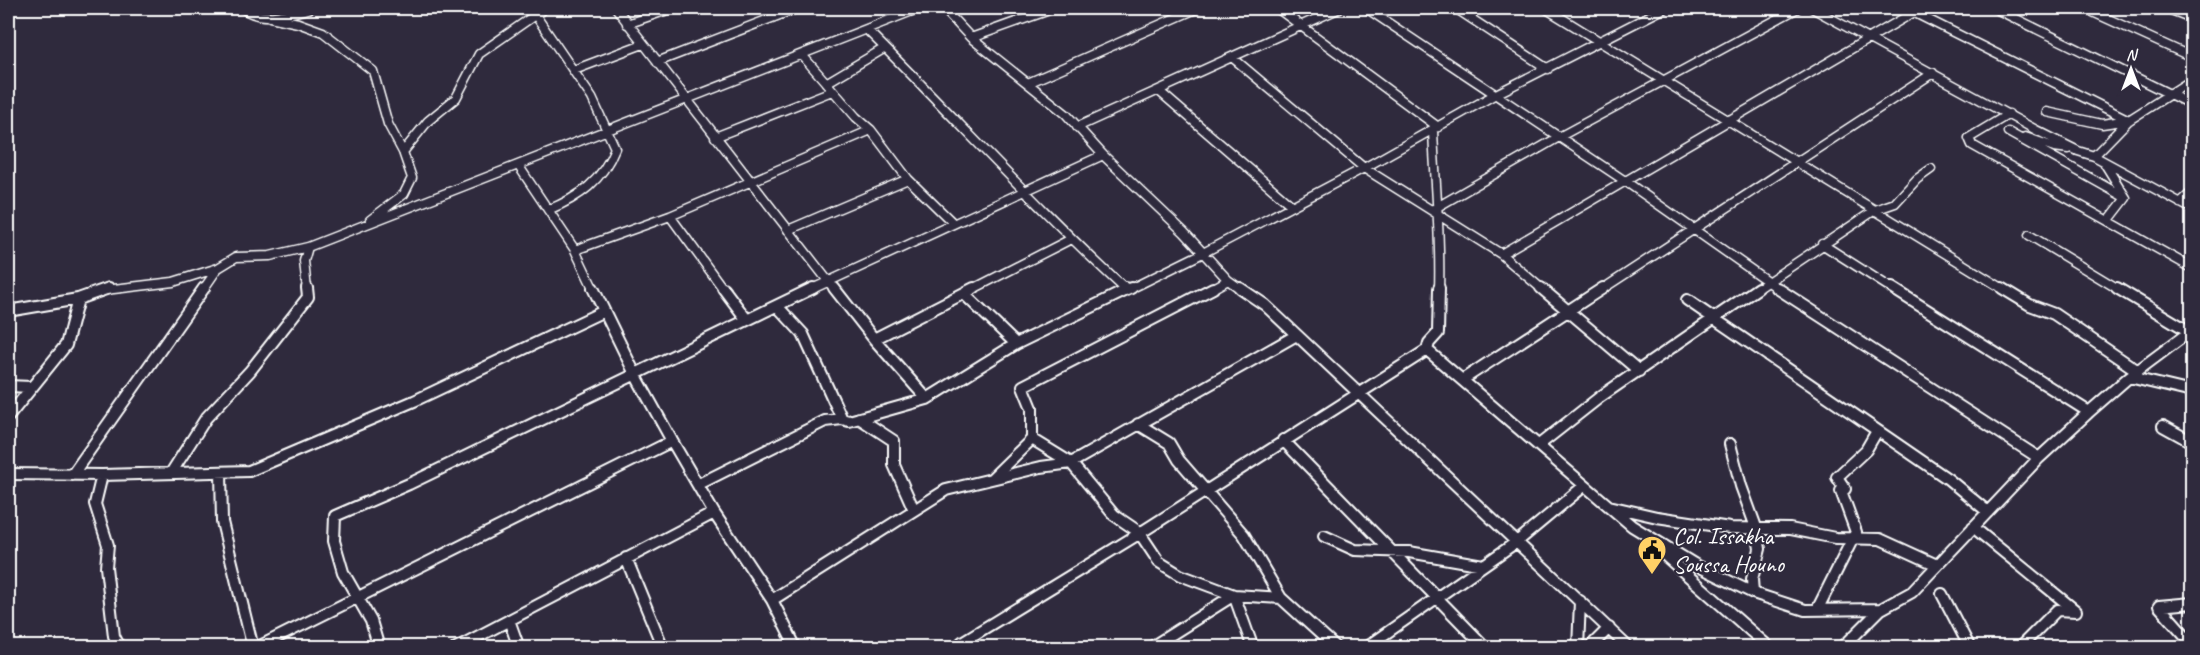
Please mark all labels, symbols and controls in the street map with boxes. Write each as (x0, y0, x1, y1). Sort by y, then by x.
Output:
north arrow (2101, 39, 2161, 99)
text: N (2126, 45, 2139, 65)
place label: Col. Issakha Soussa Houno (1673, 521, 1785, 579)
public building icon: Col. Issakha Soussa Houno (1636, 534, 1668, 576)

